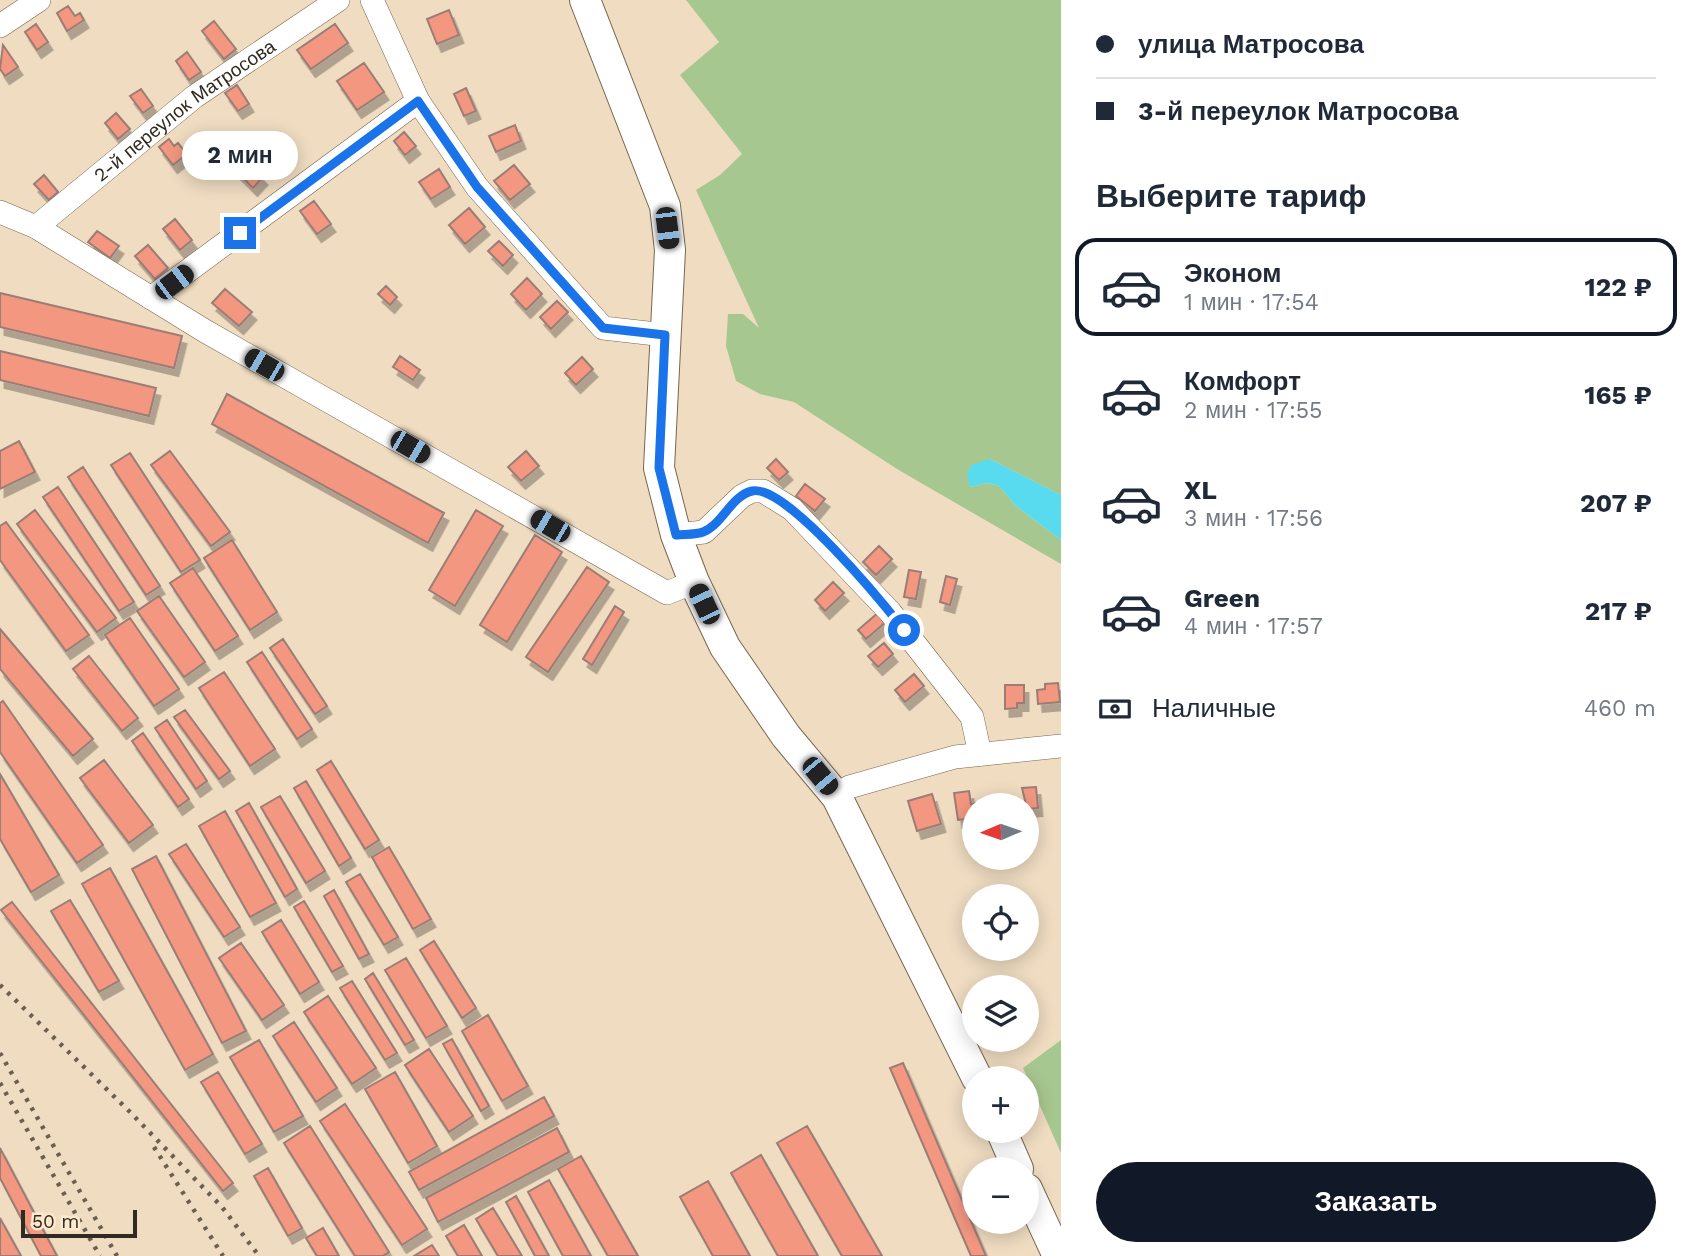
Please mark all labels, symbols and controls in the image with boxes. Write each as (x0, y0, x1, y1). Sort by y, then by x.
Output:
text: улица Матросова (1138, 29, 1364, 59)
street label: 2-й переулок Матросова (89, 34, 280, 186)
text: 3-й переулок Матросова (1138, 96, 1458, 126)
callout: 2 мин (182, 132, 298, 180)
text: 2 мин (207, 142, 273, 169)
text: Выберите тариф (1096, 177, 1367, 215)
car (655, 206, 680, 250)
route end (224, 217, 256, 249)
icon: car (1100, 256, 1163, 319)
text: Эконом (1184, 258, 1282, 288)
car (151, 261, 198, 303)
text: 122 ₽ (1584, 272, 1652, 302)
text: 1 мин · 17:54 (1184, 289, 1319, 316)
car (241, 345, 288, 385)
icon: car (1100, 364, 1163, 427)
text: Комфорт (1184, 366, 1301, 396)
text: 165 ₽ (1584, 380, 1652, 410)
text: 2 мин · 17:55 (1184, 397, 1323, 424)
car (387, 427, 434, 467)
icon: car (1100, 472, 1163, 535)
text: XL (1184, 475, 1217, 505)
text: 207 ₽ (1580, 488, 1652, 518)
text: 3 мин · 17:56 (1184, 505, 1323, 532)
car (527, 506, 574, 546)
icon: car (1100, 580, 1163, 643)
car (686, 581, 723, 627)
text: Green (1184, 583, 1260, 613)
text: 217 ₽ (1585, 596, 1652, 626)
text: 4 мин · 17:57 (1184, 613, 1323, 640)
route start (888, 614, 920, 646)
icon: cash (1096, 690, 1134, 728)
text: Наличные (1152, 693, 1276, 723)
text: 460 m (1584, 695, 1656, 722)
car (799, 753, 842, 799)
north arrow (962, 793, 1040, 870)
map controls (962, 793, 1039, 1234)
button: locate (962, 884, 1039, 961)
button: layers (962, 975, 1039, 1052)
button: + (962, 1066, 1039, 1143)
button: − (962, 1157, 1039, 1234)
button: Заказать (1096, 1162, 1656, 1242)
scale bar (21, 1207, 136, 1239)
text: 50 m (32, 1210, 79, 1233)

